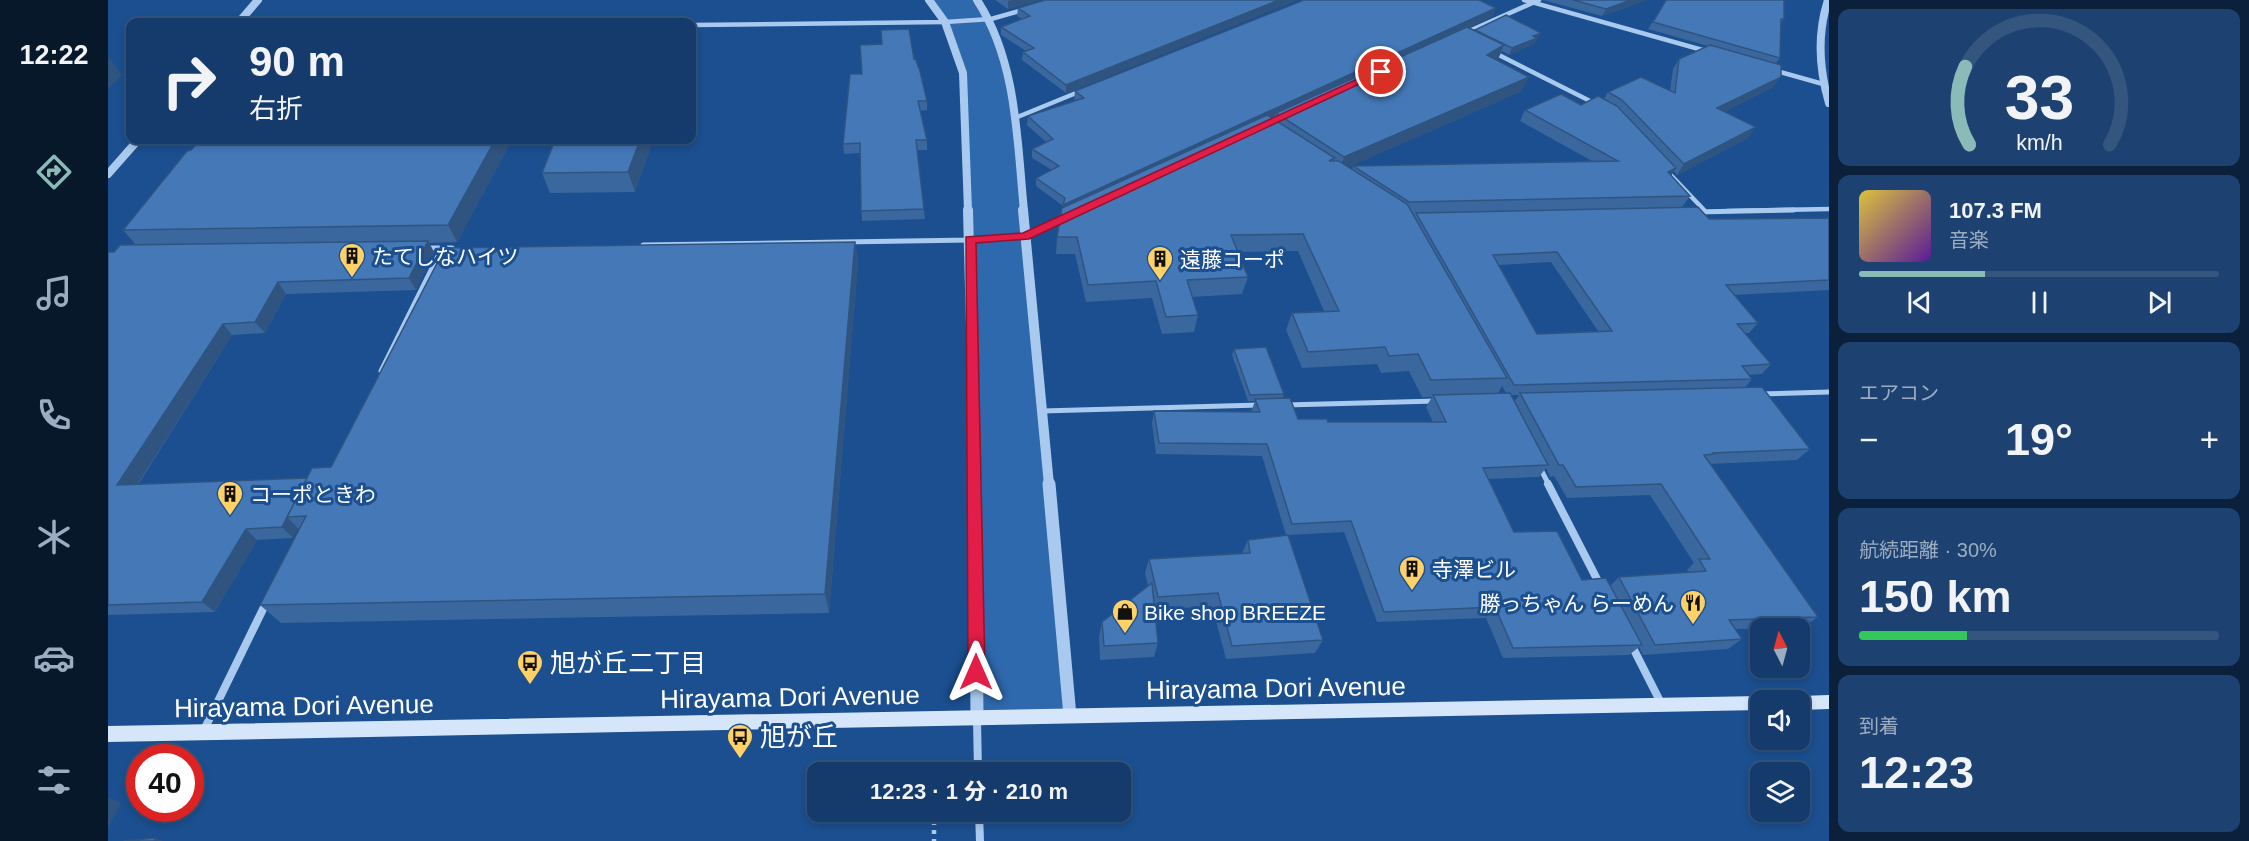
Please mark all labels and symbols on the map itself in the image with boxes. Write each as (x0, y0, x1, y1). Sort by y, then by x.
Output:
pin (1355, 46, 1406, 97)
building icon: たてしなハイツ (337, 241, 367, 279)
building icon: 遠藤コーポ (1145, 244, 1175, 282)
place label: たてしなハイツ (372, 245, 519, 268)
place label: 遠藤コーポ (1180, 248, 1285, 271)
building icon: コーポときわ (215, 479, 245, 517)
place label: コーポときわ (250, 483, 376, 506)
building icon: 寺澤ビル (1397, 554, 1427, 592)
place label: 寺澤ビル (1432, 558, 1516, 581)
restaurant icon: 勝っちゃん らーめん (1678, 588, 1708, 626)
place label: 勝っちゃん らーめん (1479, 592, 1674, 615)
shop icon: Bike shop BREEZE (1110, 597, 1140, 635)
place label: Bike shop BREEZE (1144, 601, 1326, 624)
north arrow (1750, 618, 1810, 678)
position arrow (944, 640, 1008, 704)
bus stop icon: 旭が丘二丁目 (515, 648, 545, 686)
place label: 旭が丘二丁目 (550, 648, 706, 678)
street label: Hirayama Dori Avenue (1146, 671, 1406, 705)
street label: Hirayama Dori Avenue (660, 680, 920, 714)
street label: Hirayama Dori Avenue (174, 689, 434, 723)
bus stop icon: 旭が丘 (725, 722, 755, 760)
place label: 旭が丘 (760, 722, 838, 752)
speed limit sign: 40 (126, 744, 204, 822)

